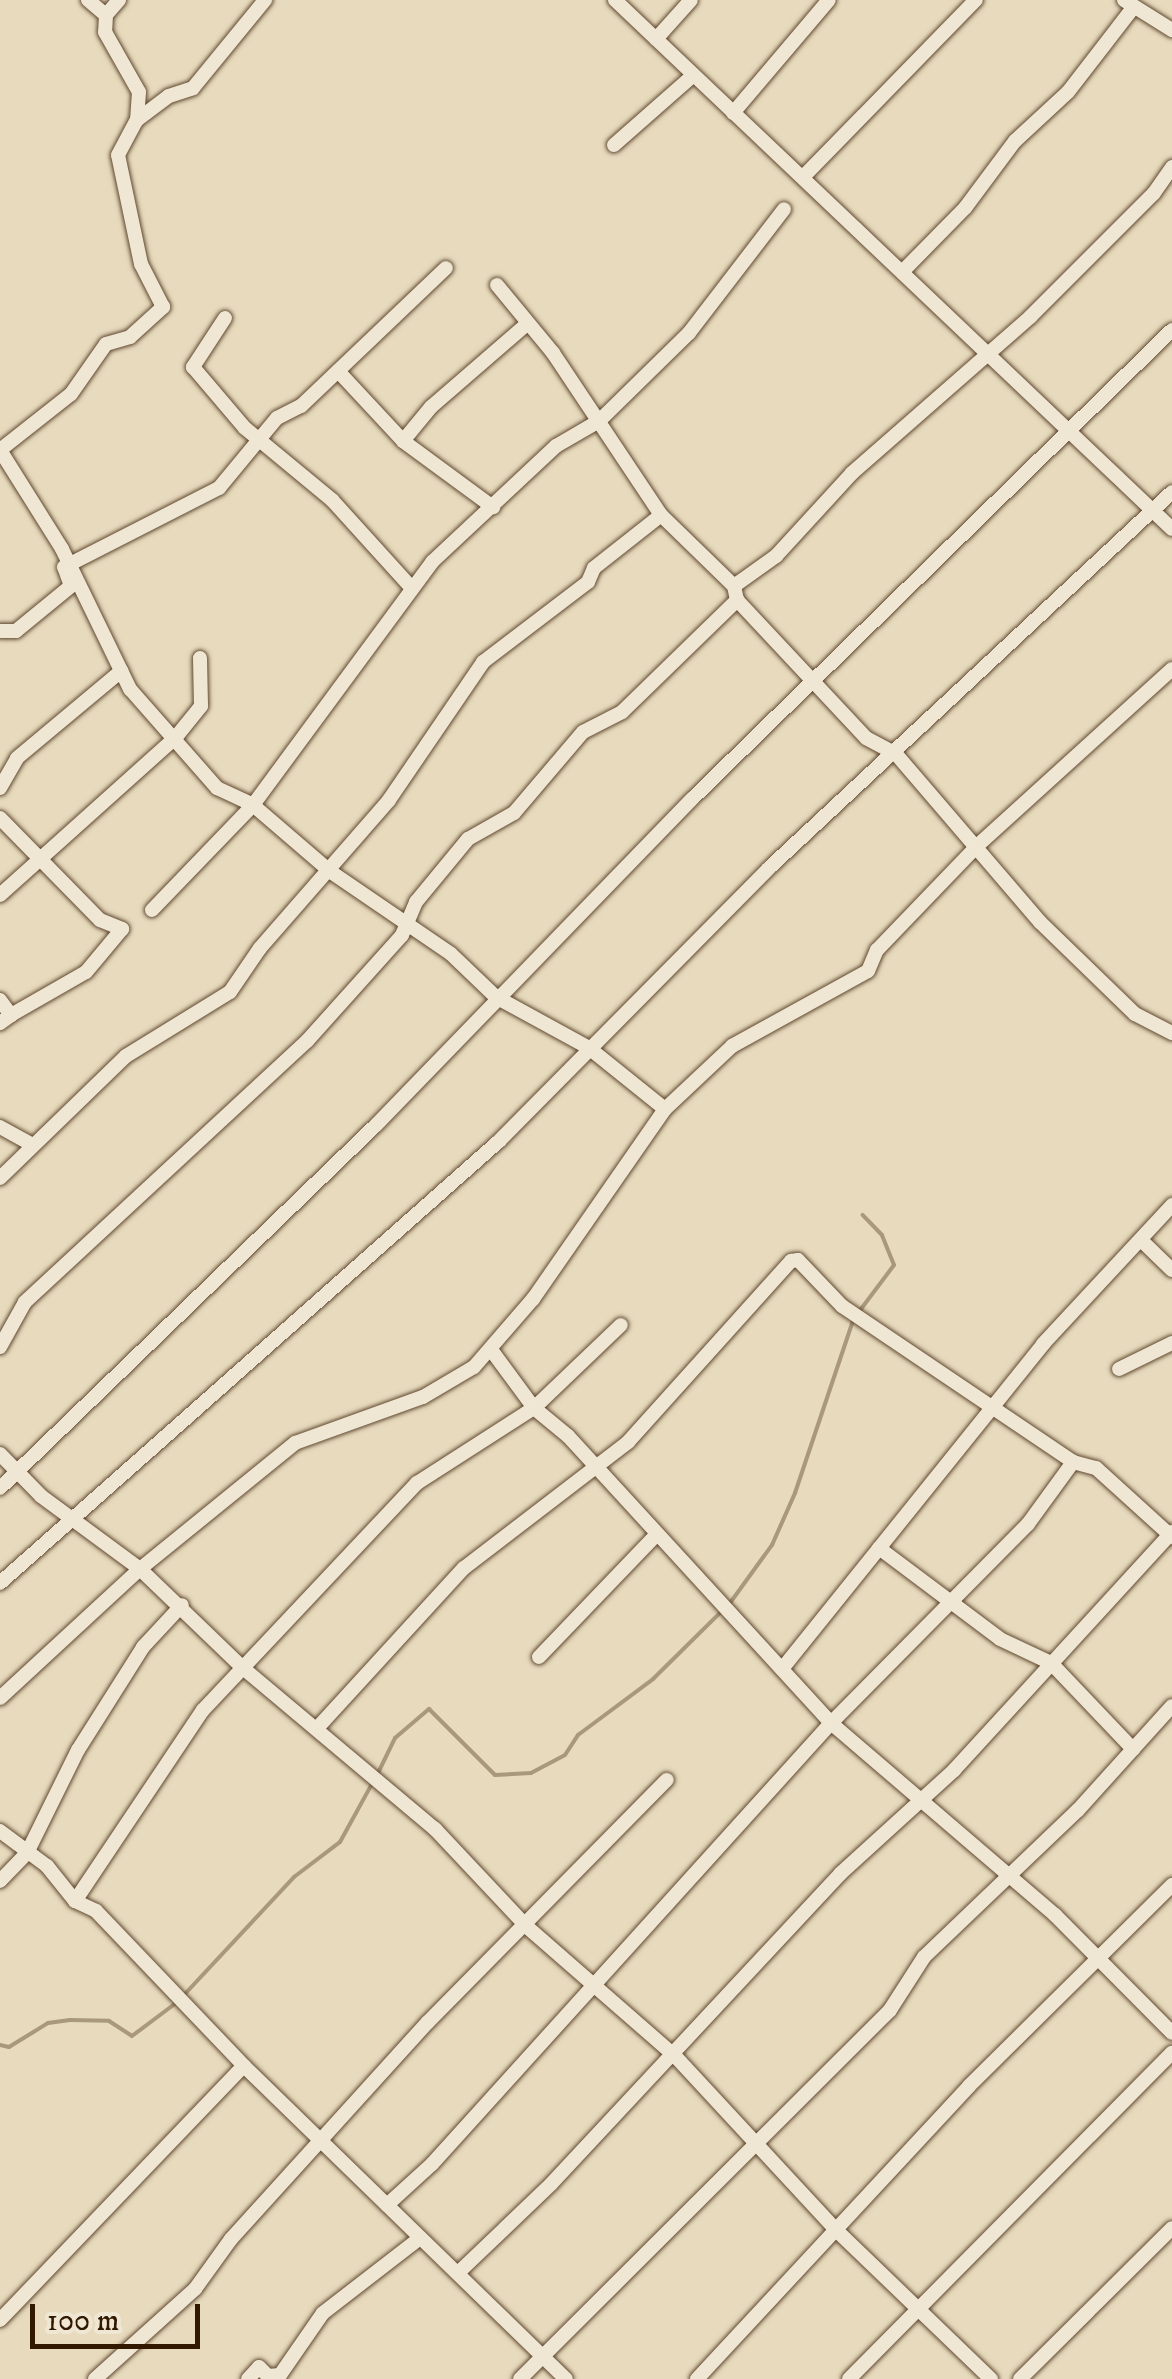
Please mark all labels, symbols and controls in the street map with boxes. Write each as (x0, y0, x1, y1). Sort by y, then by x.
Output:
scale bar (35, 2284, 205, 2346)
text: 100 m (47, 2303, 119, 2340)

